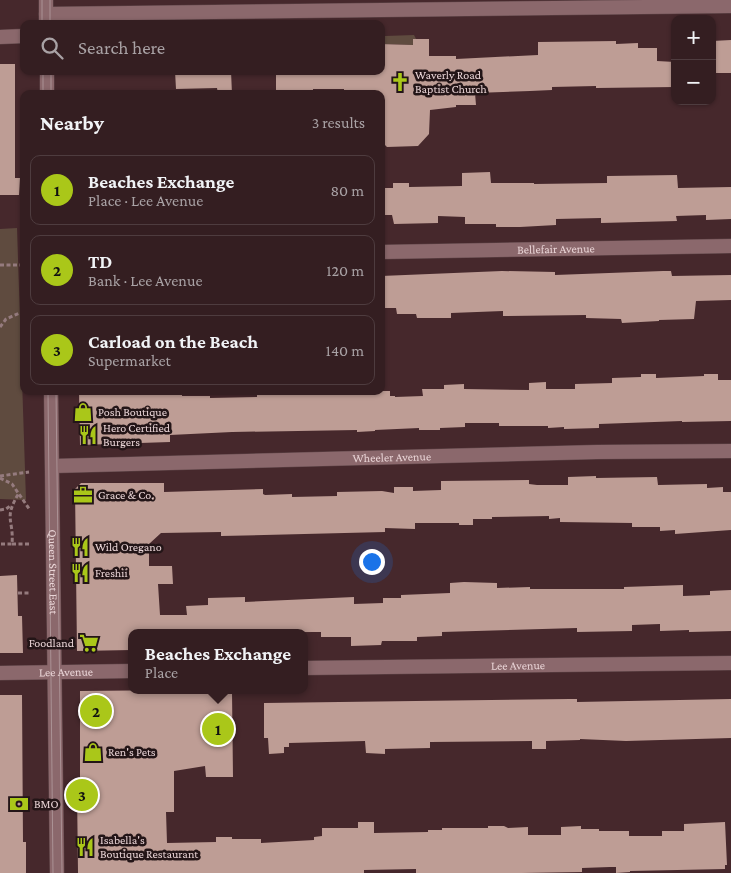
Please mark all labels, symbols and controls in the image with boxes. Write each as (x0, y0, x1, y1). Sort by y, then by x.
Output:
map controls (671, 15, 716, 105)
button: + (671, 15, 716, 60)
search box (20, 20, 385, 75)
icon: search (38, 34, 66, 62)
text: Search here (78, 37, 165, 58)
button: − (671, 60, 716, 105)
place label: Waverly Road Baptist Church (415, 68, 487, 96)
church icon: Waverly Road Baptist Church (389, 71, 411, 93)
text: Nearby (40, 111, 104, 135)
text: 3 results (312, 114, 365, 131)
text: Beaches Exchange (88, 171, 234, 192)
text: 1 (54, 182, 60, 199)
text: 80 m (330, 182, 364, 199)
text: Place · Lee Avenue (88, 192, 203, 209)
street label: Bellefair Avenue (517, 241, 595, 257)
text: TD (88, 251, 112, 272)
text: 2 (53, 262, 61, 279)
text: 120 m (326, 262, 364, 279)
text: Bank · Lee Avenue (88, 272, 202, 289)
text: Carload on the Beach (88, 331, 258, 352)
text: 3 (53, 342, 61, 359)
text: 140 m (326, 342, 364, 359)
text: Supermarket (88, 352, 171, 369)
shop icon: Posh Boutique (72, 401, 94, 423)
place label: Posh Boutique (98, 405, 167, 419)
place label: Hero Certified Burgers (103, 421, 171, 449)
restaurant icon: Hero Certified Burgers (77, 424, 99, 446)
street label: Wheeler Avenue (353, 449, 431, 465)
office icon: Grace & Co. (72, 484, 94, 506)
place label: Grace & Co. (98, 488, 154, 502)
street label: Queen Street East (46, 529, 61, 616)
restaurant icon: Wild Oregano (69, 536, 91, 558)
place label: Wild Oregano (95, 540, 162, 554)
your location (359, 549, 385, 575)
restaurant icon: Freshii (69, 562, 91, 584)
place label: Freshii (95, 566, 128, 580)
popup (128, 629, 308, 694)
supermarket icon: Foodland (78, 632, 100, 654)
place label: Foodland (29, 636, 75, 650)
text: Beaches Exchange (145, 643, 291, 664)
street label: Lee Avenue (491, 658, 545, 673)
text: Place (145, 664, 178, 681)
street label: Lee Avenue (39, 665, 93, 679)
pin: 2 (80, 692, 112, 730)
pin: 1 (202, 710, 234, 748)
shop icon: Ren's Pets (82, 741, 104, 763)
place label: Ren's Pets (108, 745, 156, 759)
pin: 3 (66, 776, 98, 814)
bank icon: BMO (8, 793, 30, 815)
place label: BMO (34, 797, 59, 811)
place label: Isabella's Boutique Restaurant (100, 833, 199, 861)
restaurant icon: Isabella's Boutique Restaurant (74, 836, 96, 858)

